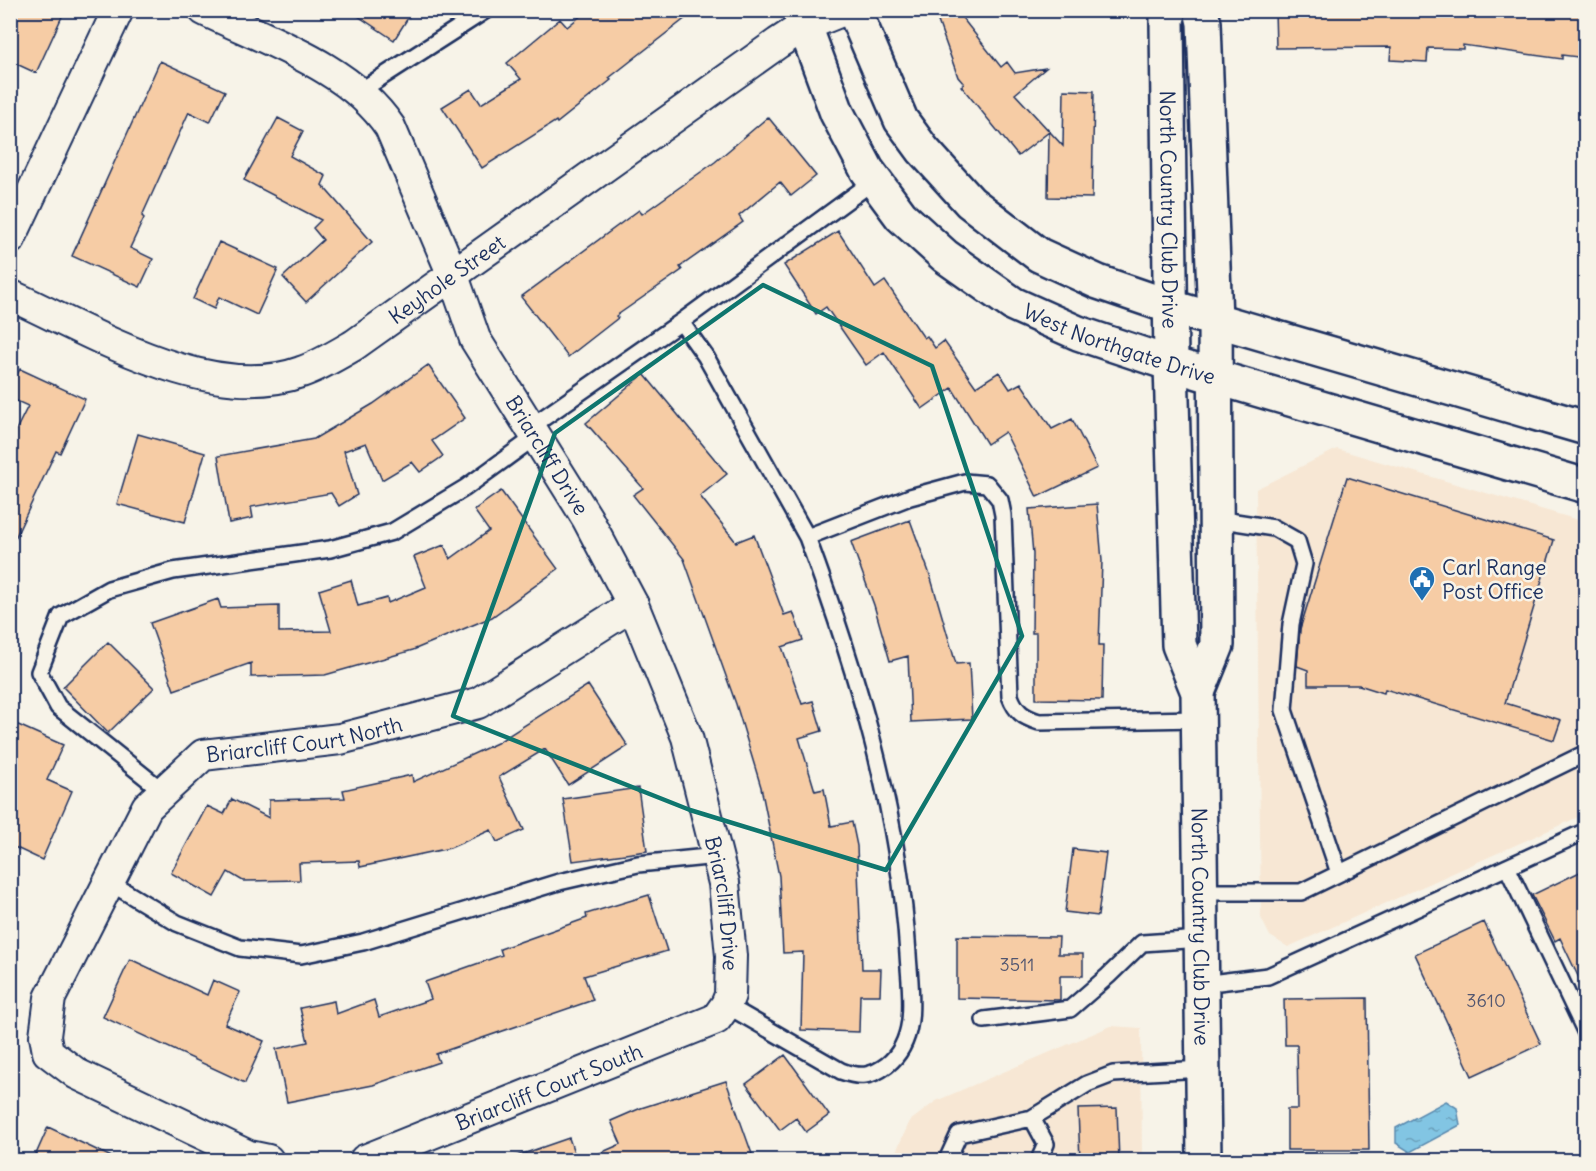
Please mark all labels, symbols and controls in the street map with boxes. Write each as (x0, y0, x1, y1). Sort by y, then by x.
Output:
street label: North Country Club Drive (1154, 90, 1184, 329)
street label: Keyhole Street (383, 228, 510, 330)
street label: West Northgate Drive (1019, 297, 1219, 390)
street label: Briarcliff Drive (500, 390, 595, 520)
place label: Carl Range Post Office (1442, 554, 1546, 605)
public building icon: Carl Range Post Office (1407, 564, 1437, 602)
street label: Briarcliff Court North (204, 710, 405, 768)
street label: North Country Club Drive (1186, 807, 1216, 1046)
street label: Briarcliff Drive (699, 833, 745, 971)
house number: 3511 (1000, 953, 1034, 976)
house number: 3610 (1466, 989, 1506, 1012)
street label: Briarcliff Court South (451, 1037, 647, 1137)

